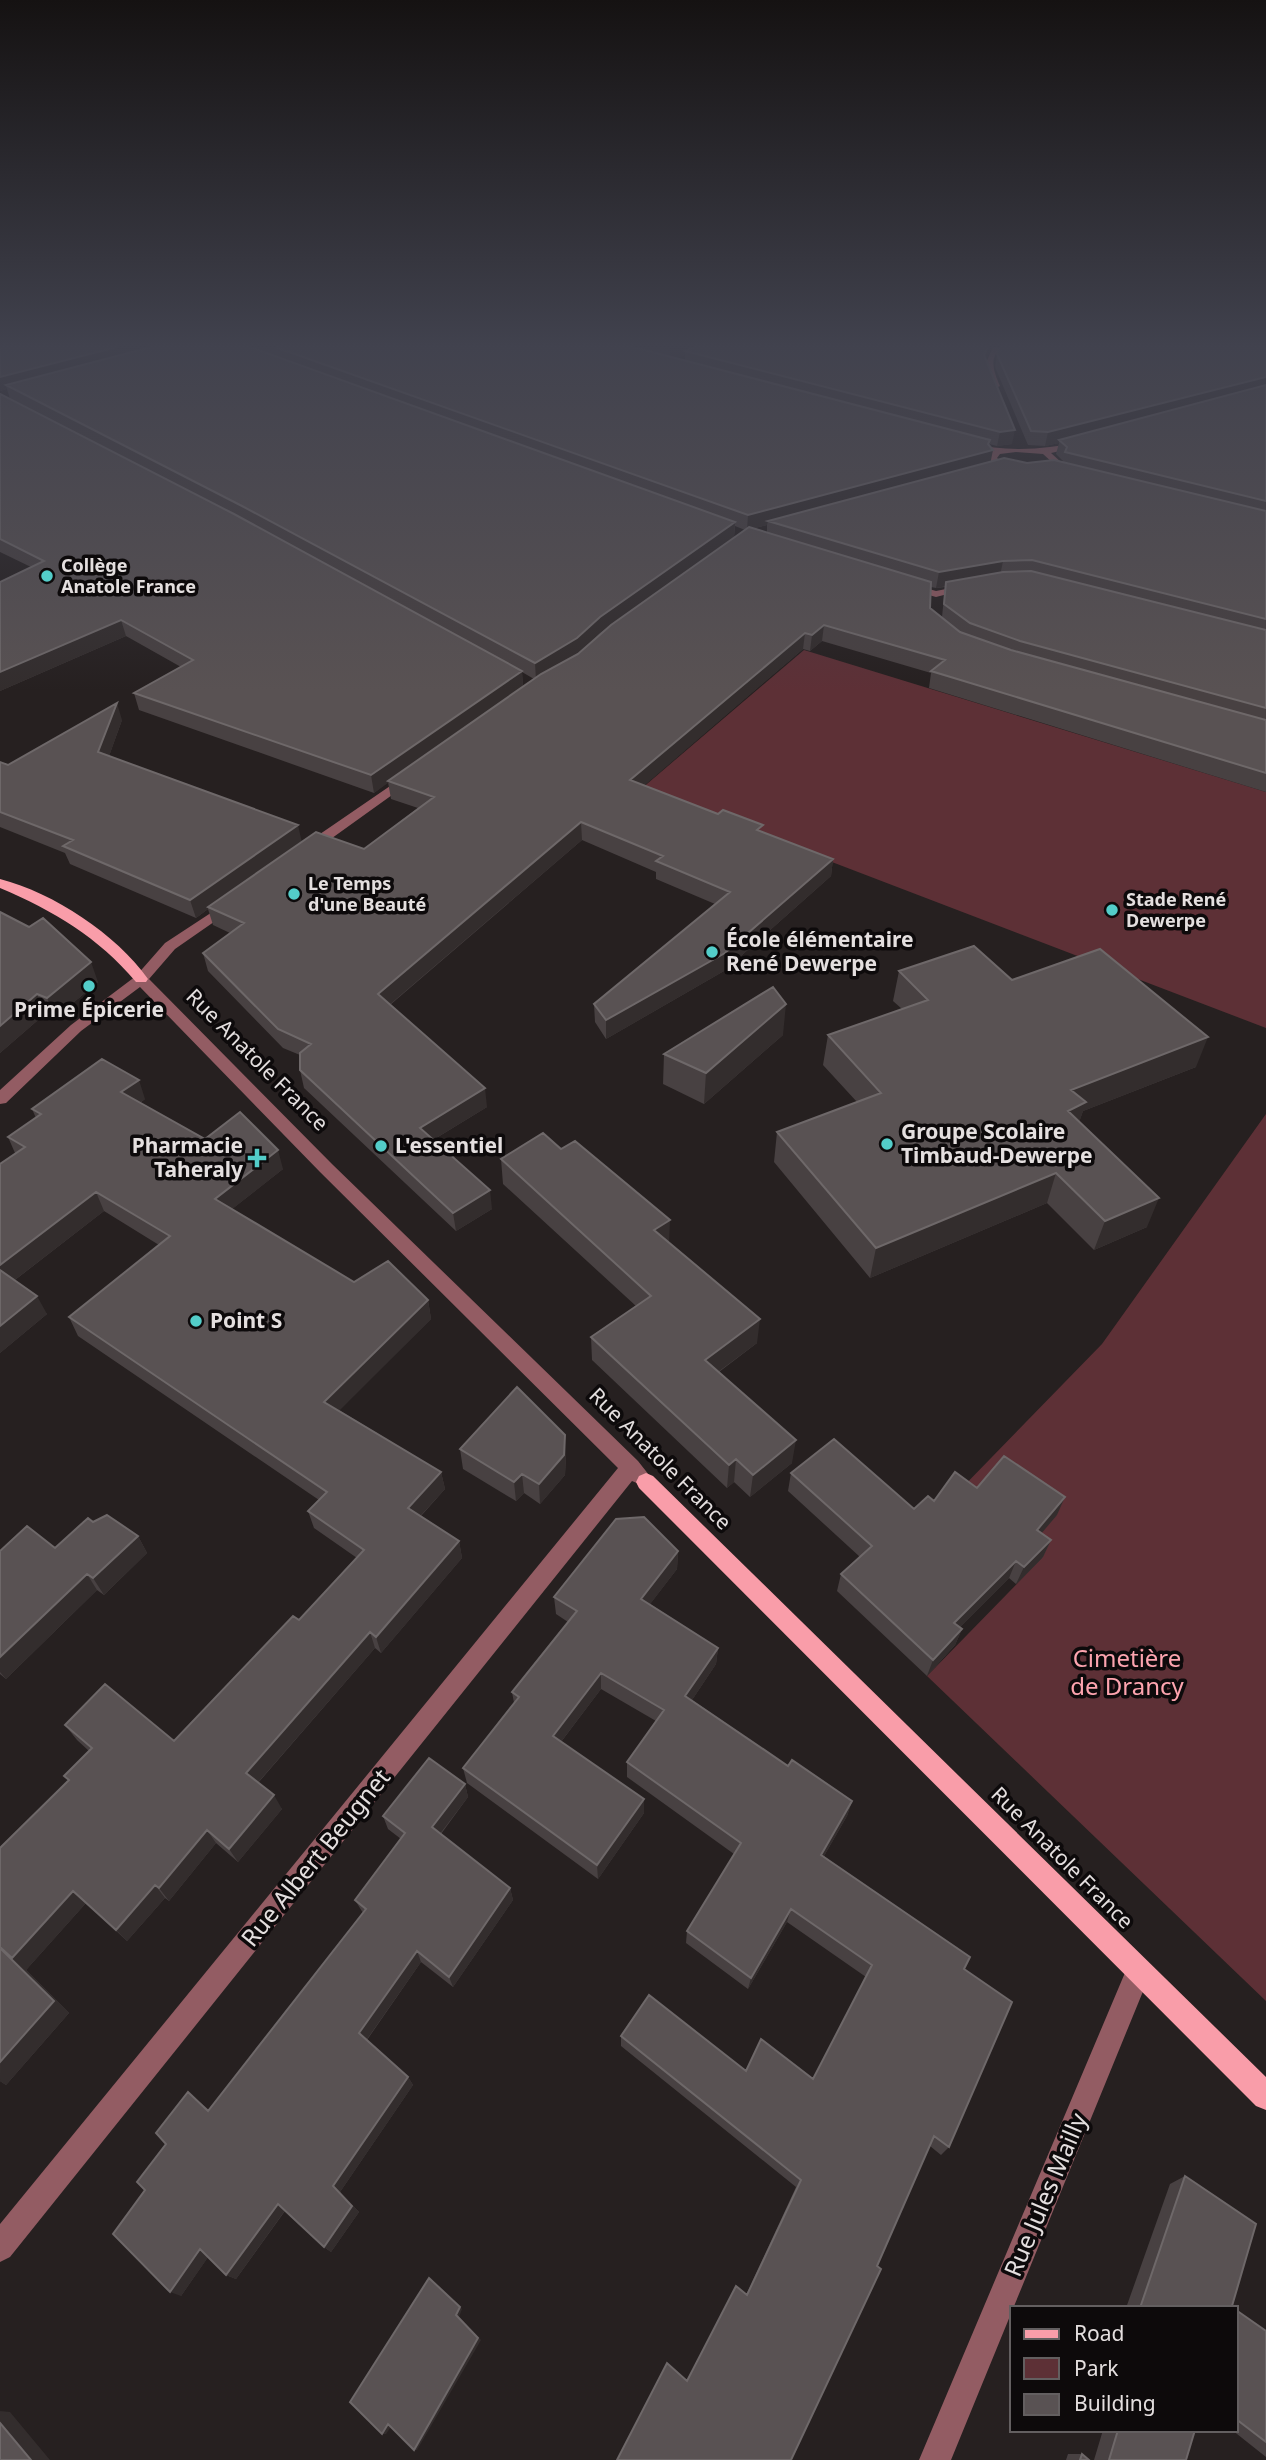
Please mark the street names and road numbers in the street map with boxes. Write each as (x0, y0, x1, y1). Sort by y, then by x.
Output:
street label: Rue Anatole France (180, 982, 335, 1137)
street label: Rue Anatole France (583, 1381, 738, 1536)
street label: Rue Albert Beugnet (233, 1761, 397, 1953)
street label: Rue Anatole France (985, 1780, 1140, 1935)
street label: Rue Jules Mailly (995, 2107, 1094, 2281)

